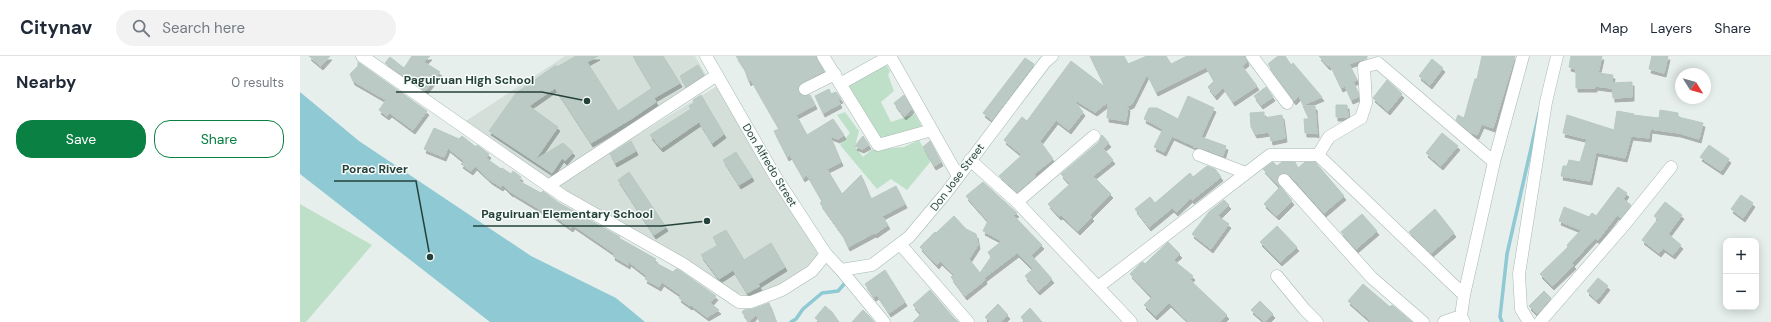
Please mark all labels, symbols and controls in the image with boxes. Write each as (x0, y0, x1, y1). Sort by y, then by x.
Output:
search box (116, 10, 396, 46)
text: Citynav (20, 15, 92, 40)
icon: search (130, 17, 152, 39)
text: Search here (162, 18, 245, 38)
text: Map (1600, 19, 1628, 37)
text: Layers (1650, 19, 1692, 37)
text: Share (1714, 19, 1751, 37)
callout: Paguiruan High School (396, 68, 542, 92)
north arrow (1675, 68, 1711, 104)
text: Nearby (16, 71, 76, 93)
text: Paguiruan High School (404, 72, 534, 88)
text: 0 results (231, 74, 284, 91)
button: Save (16, 120, 146, 158)
button: Share (154, 120, 284, 158)
street label: Don Alfredo Street (740, 121, 800, 209)
street label: Don Jose Street (927, 140, 987, 214)
callout: Porac River (334, 157, 416, 181)
text: Porac River (342, 161, 408, 177)
callout: Paguiruan Elementary School (473, 202, 661, 226)
text: Paguiruan Elementary School (481, 206, 653, 222)
map controls (1723, 238, 1759, 310)
button: + (1723, 238, 1759, 274)
button: − (1723, 274, 1759, 310)

